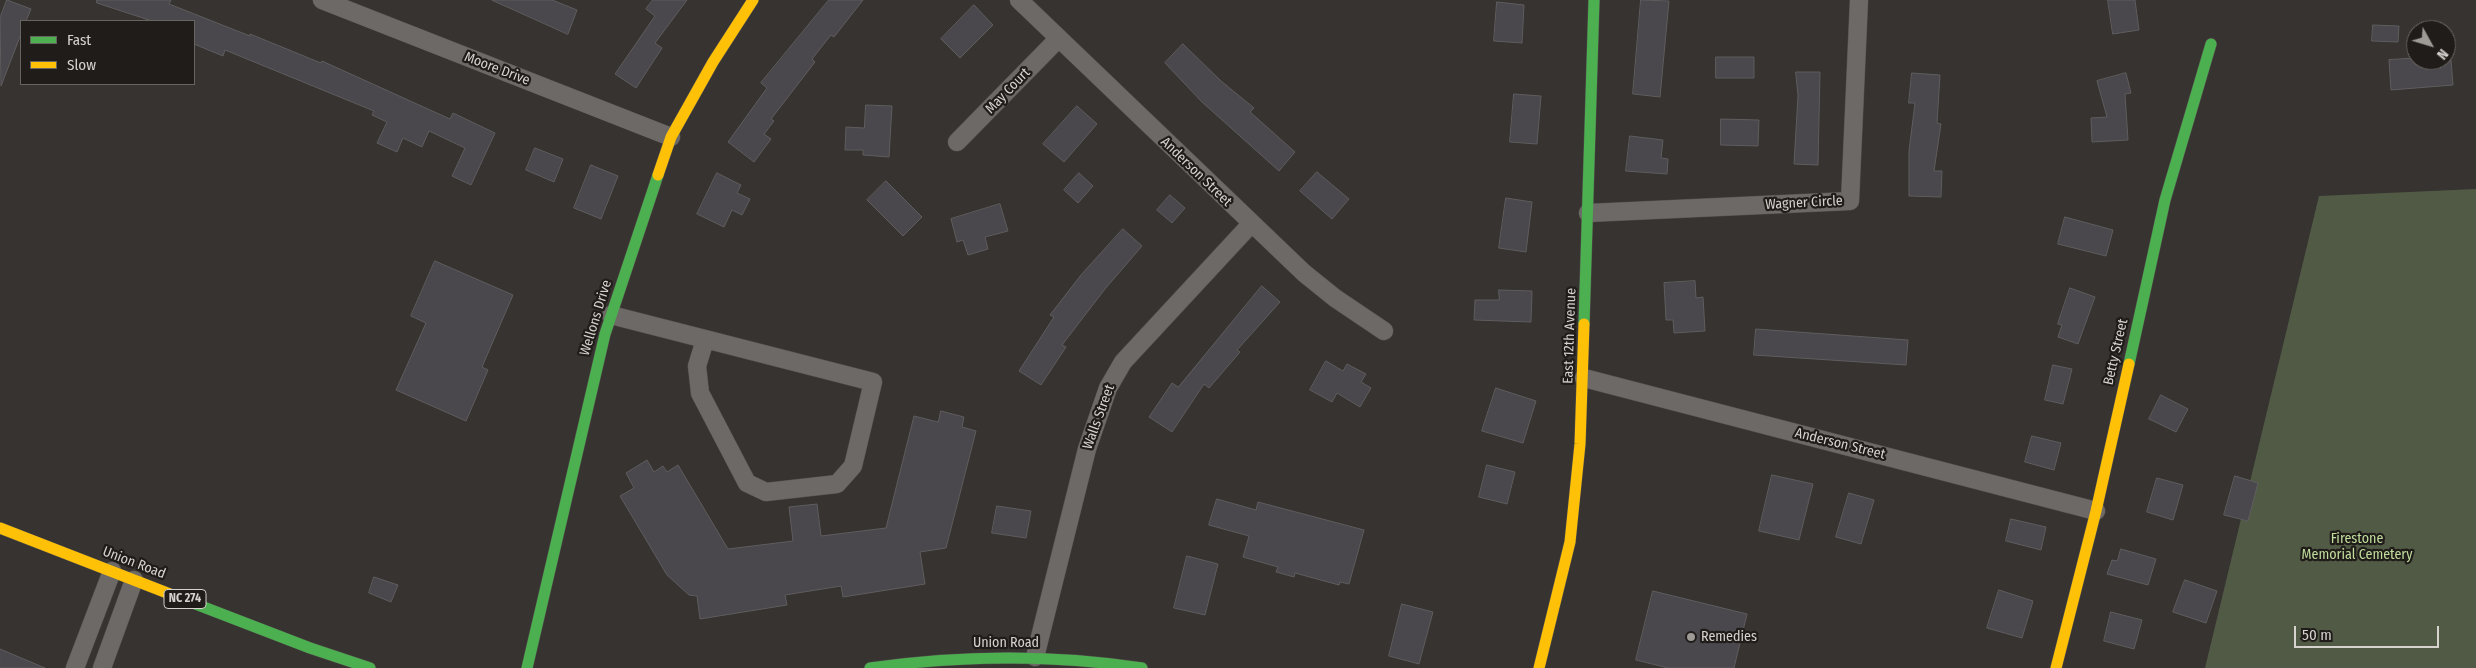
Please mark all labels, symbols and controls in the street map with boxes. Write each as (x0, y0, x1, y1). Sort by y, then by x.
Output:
legend (20, 20, 195, 85)
north arrow (2406, 20, 2456, 70)
text: Fast (67, 31, 91, 49)
text: N (2433, 46, 2452, 63)
street label: Moore Drive (462, 49, 532, 89)
text: Slow (67, 56, 96, 74)
street label: May Court (982, 65, 1034, 117)
street label: Anderson Street (1157, 134, 1235, 210)
street label: Wagner Circle (1765, 193, 1843, 213)
street label: Wellons Drive (577, 278, 615, 358)
street label: East 12th Avenue (1560, 288, 1580, 384)
street label: Betty Street (2100, 317, 2132, 387)
street label: Walls Street (1079, 382, 1119, 452)
street label: Anderson Street (1793, 425, 1887, 463)
park label: Firestone Memorial Cemetery (2302, 531, 2412, 564)
street label: Union Road (100, 543, 168, 583)
road number: NC 274 (164, 590, 206, 608)
scale bar (2296, 616, 2441, 648)
text: 50 m (2302, 626, 2332, 644)
place label: Remedies (1701, 629, 1757, 645)
marker: Remedies (1685, 631, 1697, 643)
street label: Union Road (973, 635, 1039, 651)

